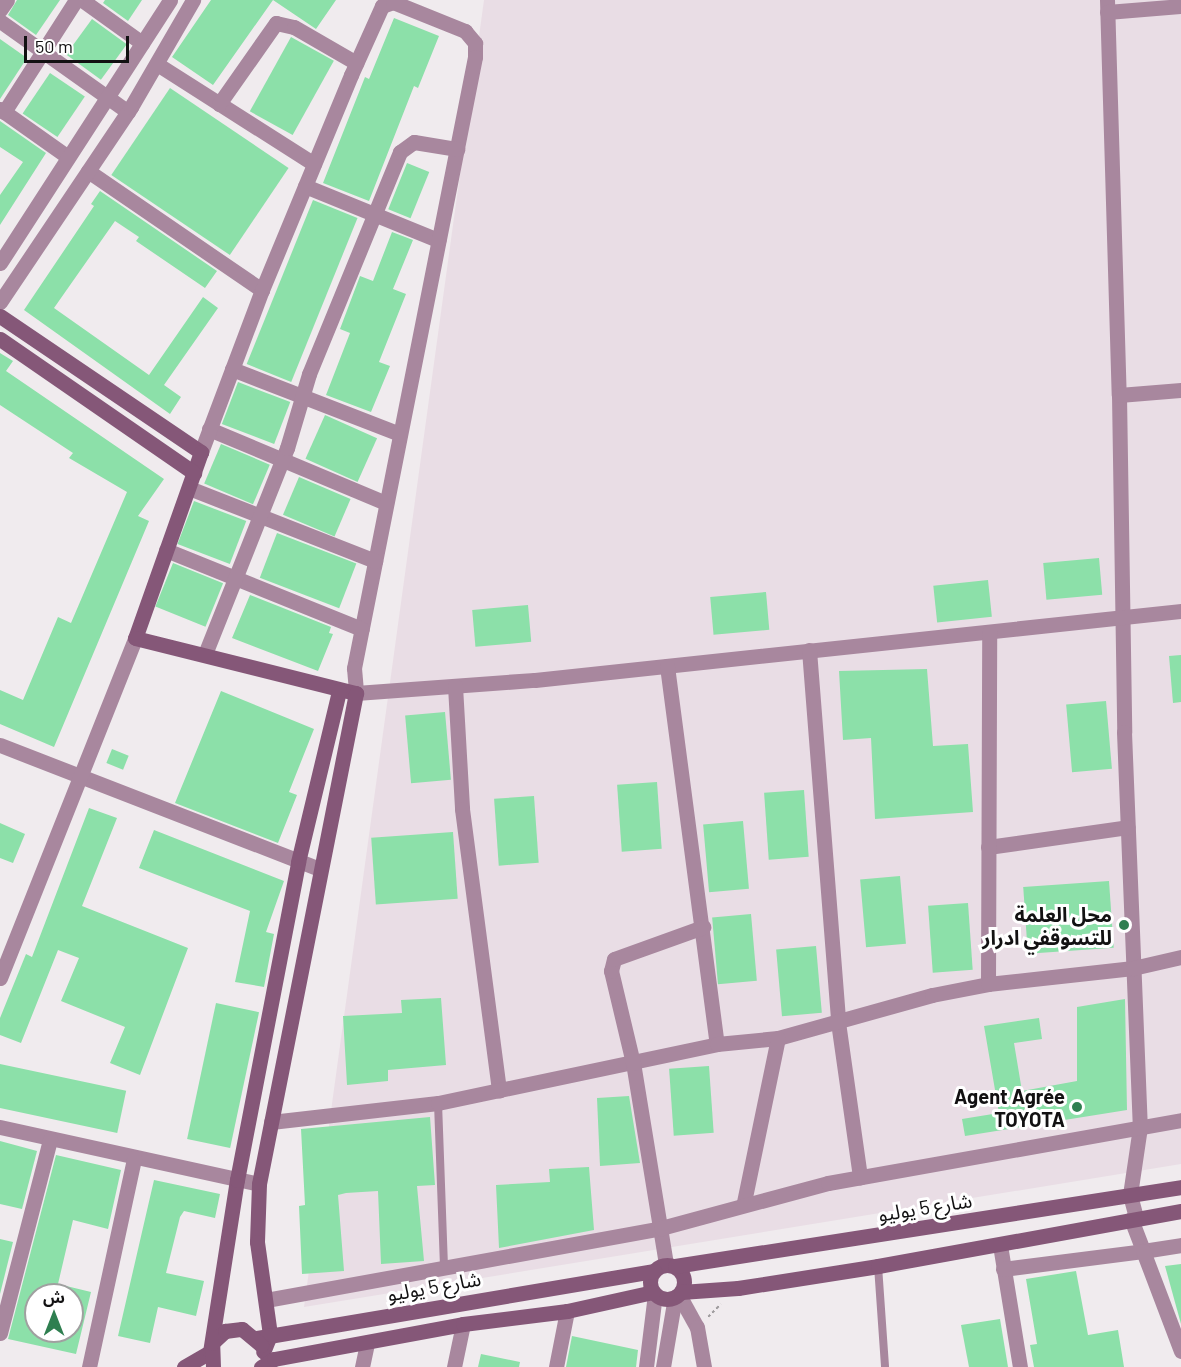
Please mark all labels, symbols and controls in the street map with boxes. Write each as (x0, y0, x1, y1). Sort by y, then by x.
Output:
scale bar (27, 24, 132, 62)
text: 50 m (35, 35, 73, 57)
place label: محل العلمة للتسوقفي ادرار (982, 902, 1112, 949)
marker: محل العلمة للتسوقفي ادرار (1117, 918, 1131, 932)
place label: Agent Agrée TOYOTA (954, 1084, 1065, 1131)
marker: Agent Agrée TOYOTA (1070, 1100, 1084, 1114)
street label: شارع 5 يوليو (876, 1188, 974, 1226)
street label: شارع 5 يوليو (385, 1266, 483, 1306)
north arrow (24, 1283, 84, 1343)
text: ش (43, 1287, 65, 1306)

